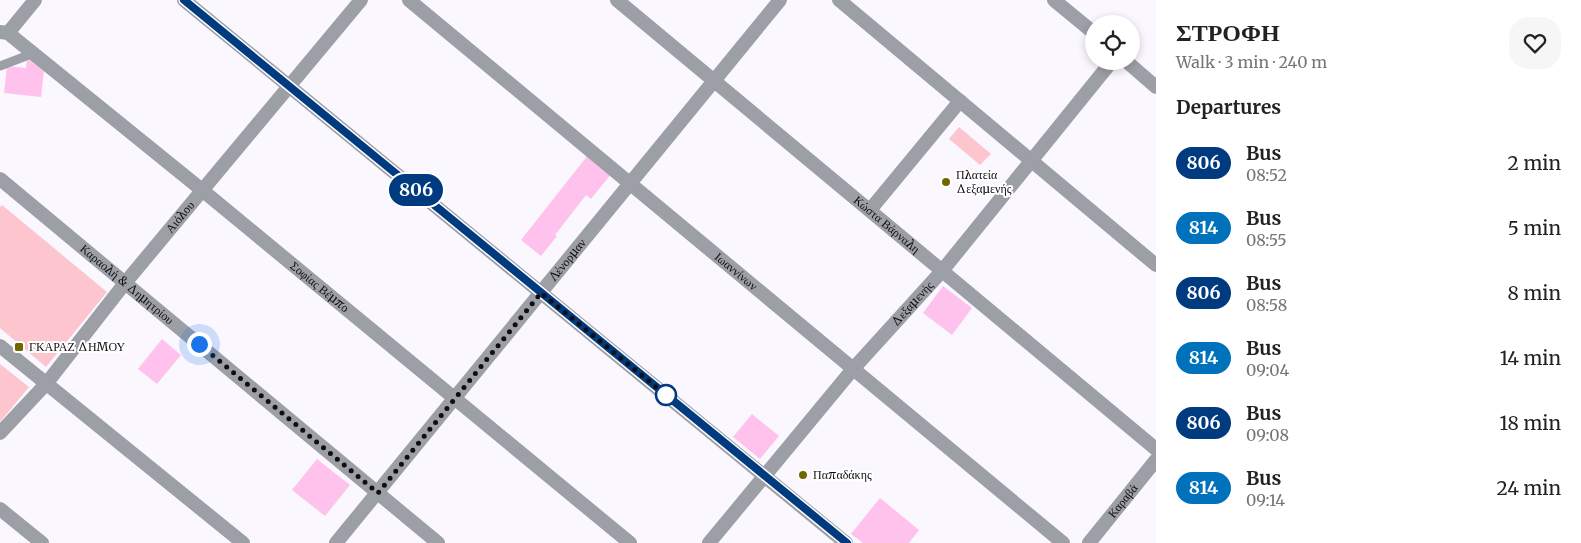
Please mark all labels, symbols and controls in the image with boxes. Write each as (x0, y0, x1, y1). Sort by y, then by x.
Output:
map controls (1085, 15, 1140, 70)
button: locate (1085, 15, 1140, 70)
text: ΣΤΡΟΦΗ (1176, 17, 1280, 48)
button: heart (1509, 17, 1561, 69)
text: Walk · 3 min · 240 m (1176, 52, 1327, 72)
text: Departures (1176, 95, 1281, 119)
text: Bus (1246, 141, 1281, 165)
text: 806 (1186, 151, 1221, 174)
text: 2 min (1508, 151, 1561, 175)
text: 08:52 (1246, 165, 1287, 185)
place label: Πλατεία Δεξαμενής (956, 167, 1012, 196)
line badge: 806 (387, 174, 445, 206)
marker: Πλατεία Δεξαμενής (940, 176, 952, 188)
text: 806 (399, 178, 433, 201)
street label: Κώστα Βάρναλη (851, 192, 923, 256)
street label: Αιόλου (162, 198, 197, 236)
text: Bus (1246, 206, 1281, 230)
text: 814 (1189, 216, 1218, 239)
text: 5 min (1508, 216, 1561, 240)
text: 08:55 (1246, 230, 1287, 250)
street label: Λένορμαν (545, 235, 589, 284)
street label: Καραολή & Δημητρίου (77, 241, 177, 327)
street label: Ιωαννίνων (712, 249, 761, 294)
street label: Σοφίας Βέμπο (287, 258, 352, 315)
text: Bus (1246, 271, 1281, 295)
street label: Δεξαμενής (888, 278, 936, 329)
text: 806 (1186, 281, 1221, 304)
text: 8 min (1508, 281, 1561, 305)
text: 08:58 (1246, 295, 1287, 315)
your location (187, 332, 212, 357)
text: Bus (1246, 336, 1281, 360)
place label: ΓΚΑΡΑΖ ΔΗΜΟΥ (29, 339, 126, 354)
marker: ΓΚΑΡΑΖ ΔΗΜΟΥ (13, 341, 25, 353)
text: 814 (1189, 346, 1218, 369)
text: 14 min (1500, 346, 1561, 370)
text: 09:04 (1246, 360, 1289, 380)
unlabelled marker (655, 384, 677, 406)
text: Bus (1246, 401, 1281, 425)
text: 806 (1186, 411, 1221, 434)
text: 18 min (1500, 411, 1561, 435)
text: 09:08 (1246, 425, 1289, 445)
text: Bus (1246, 466, 1281, 490)
place label: Παπαδάκης (813, 467, 872, 482)
marker: Παπαδάκης (797, 469, 809, 481)
text: 814 (1189, 476, 1218, 499)
text: 24 min (1496, 476, 1561, 500)
street label: Καραβά (1104, 480, 1141, 521)
text: 09:14 (1246, 490, 1285, 510)

